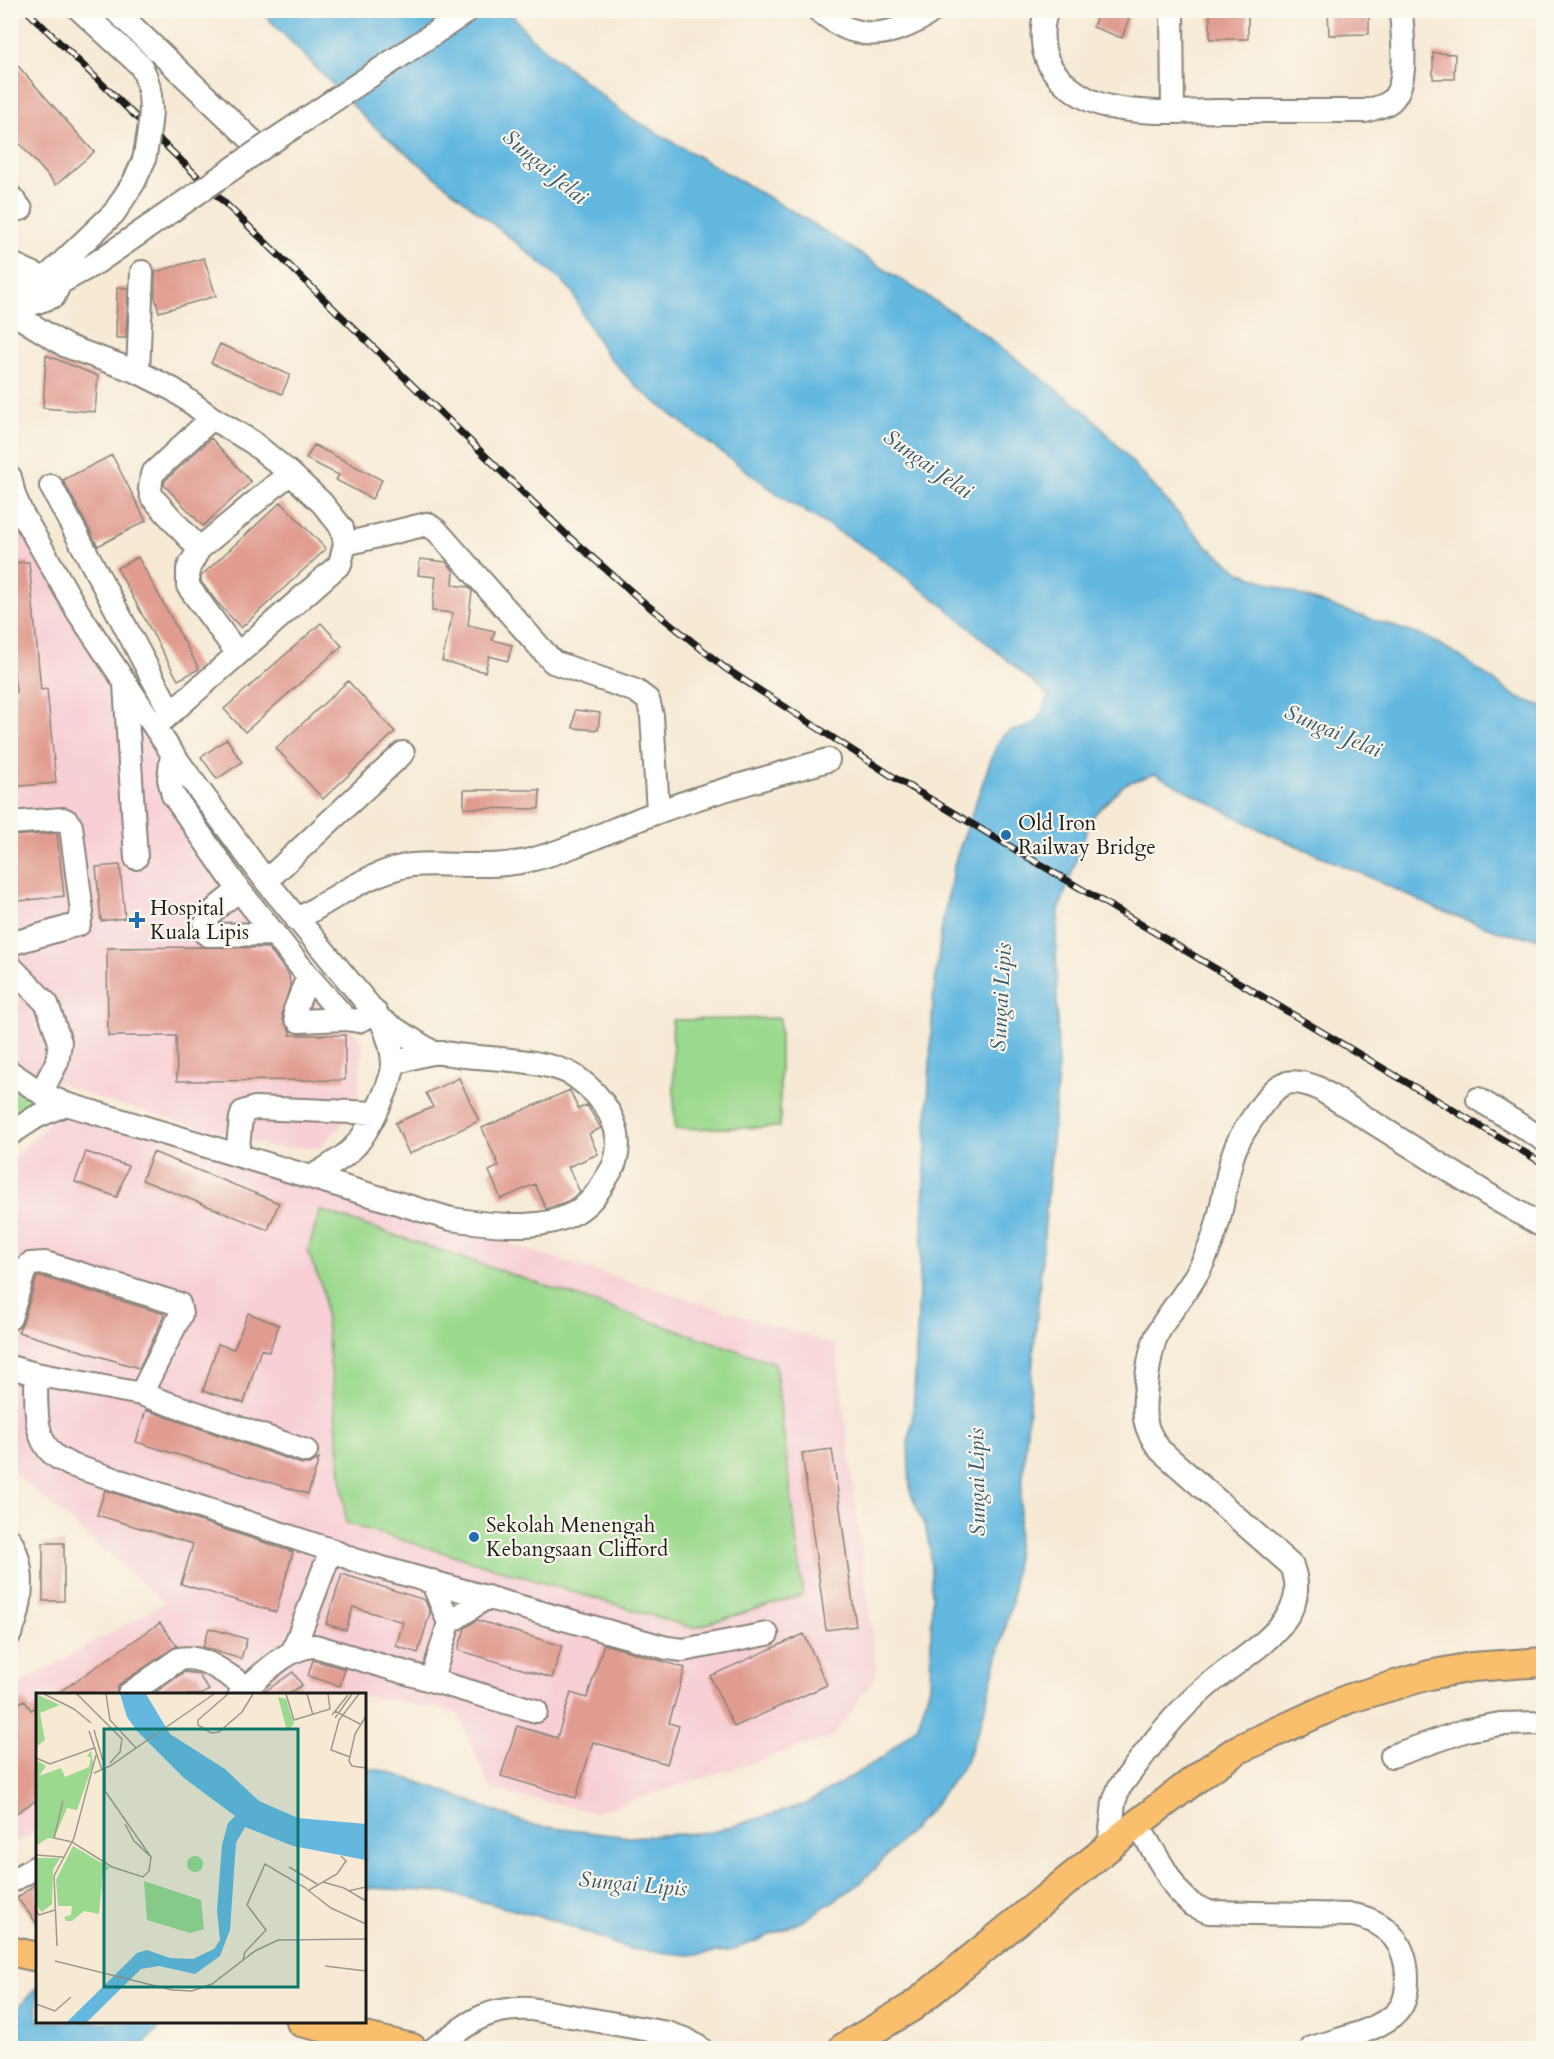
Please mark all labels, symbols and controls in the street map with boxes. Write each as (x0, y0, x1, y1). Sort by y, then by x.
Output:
water label: Sungai Jelai (496, 122, 595, 212)
water label: Sungai Jelai (877, 422, 980, 506)
water label: Sungai Jelai (1280, 697, 1387, 765)
place label: Old Iron Railway Bridge (1018, 809, 1156, 862)
marker: Old Iron Railway Bridge (999, 828, 1013, 842)
place label: Hospital Kuala Lipis (150, 894, 249, 947)
marker: Hospital Kuala Lipis (128, 911, 146, 929)
water label: Sungai Lipis (983, 941, 1019, 1052)
water label: Sungai Lipis (961, 1427, 993, 1537)
place label: Sekolah Menengah Kebangsaan Clifford (486, 1511, 668, 1564)
marker: Sekolah Menengah Kebangsaan Clifford (467, 1530, 481, 1544)
inset map (36, 1693, 366, 2023)
water label: Sungai Lipis (578, 1864, 689, 1904)

